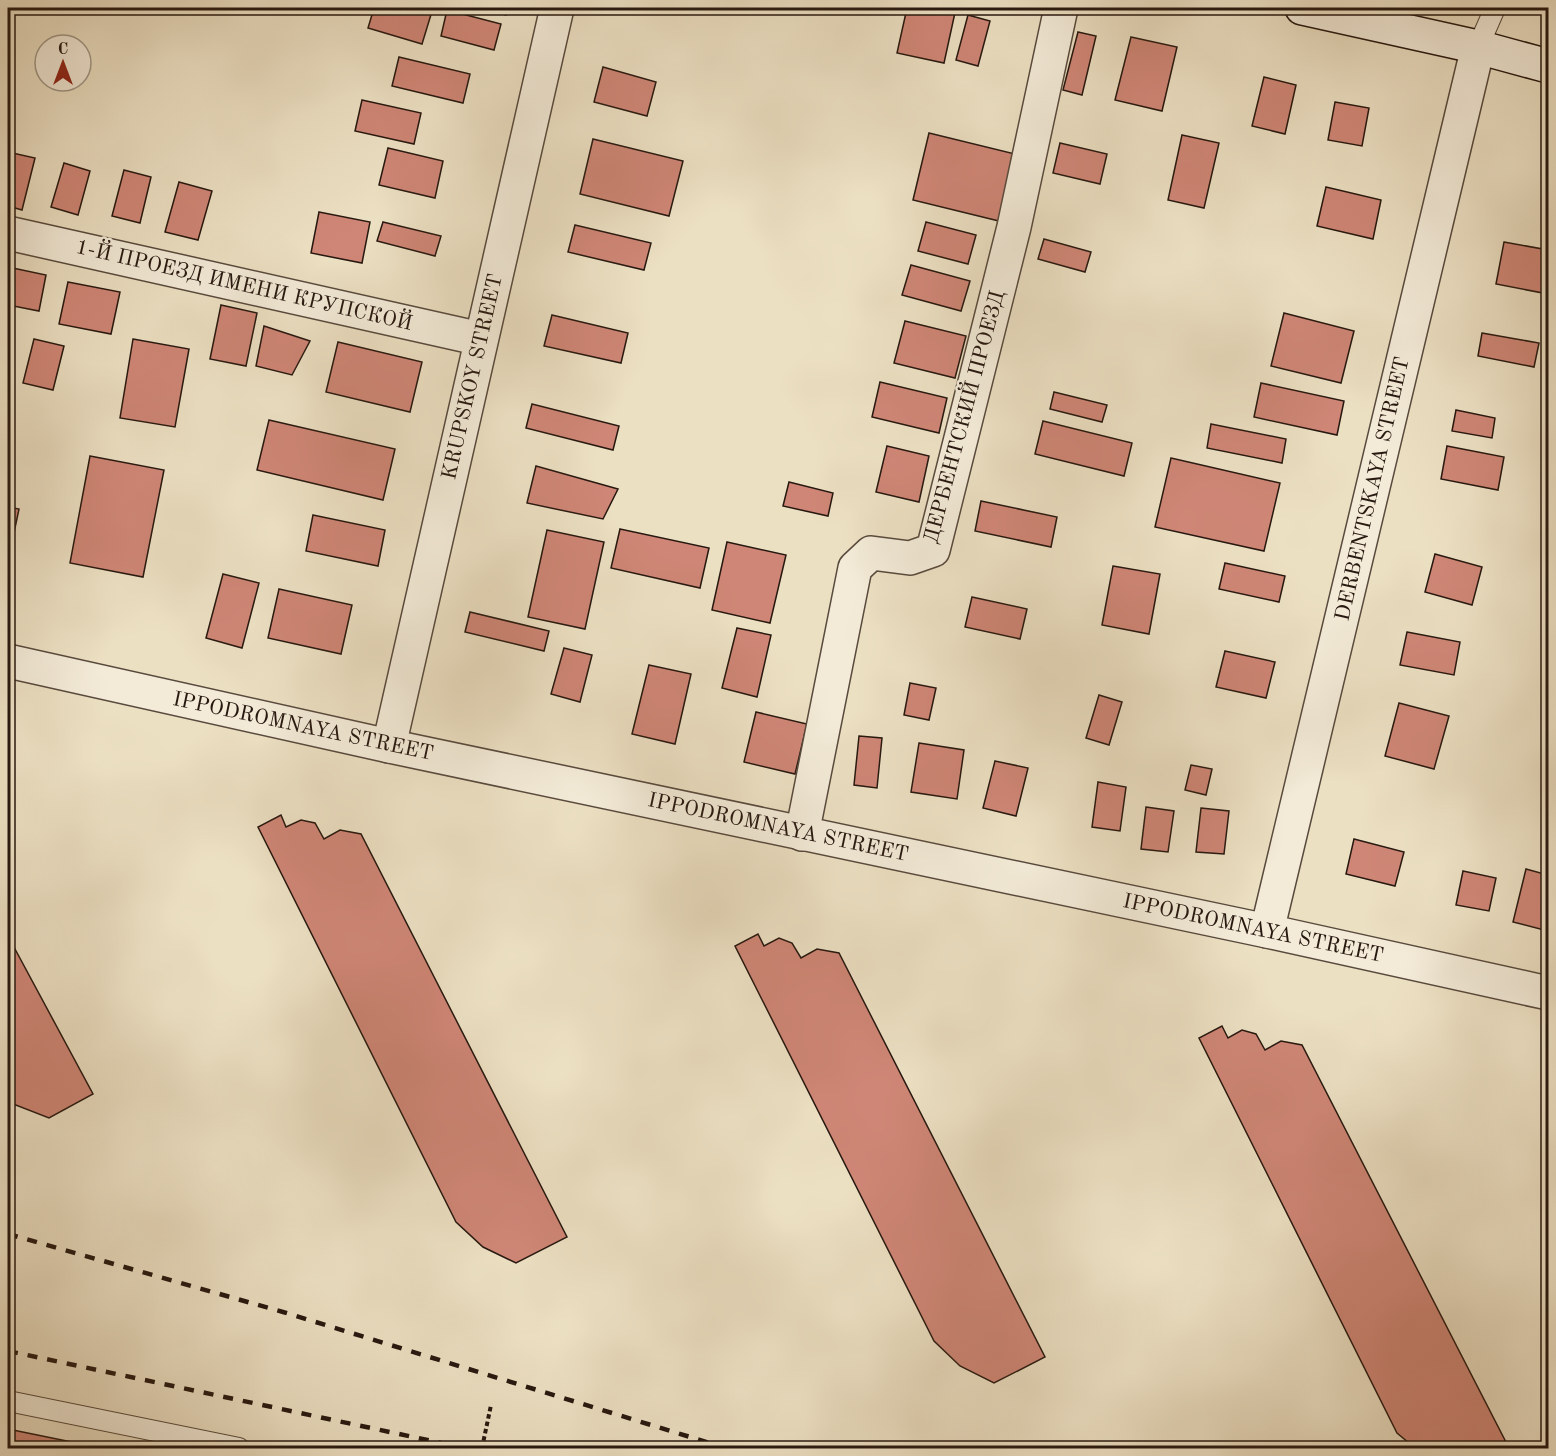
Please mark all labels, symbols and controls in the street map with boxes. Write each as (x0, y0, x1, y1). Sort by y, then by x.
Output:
north arrow (33, 33, 93, 93)
text: С (58, 42, 68, 58)
street label: 1-Й ПРОЕЗД ИМЕНИ КРУПСКОЙ (74, 232, 416, 335)
street label: KRUPSKOY STREET (439, 272, 507, 482)
street label: ДЕРБЕНТСКИЙ ПРОЕЗД (916, 287, 1009, 546)
street label: DERBENTSKAYA STREET (1332, 355, 1414, 623)
street label: IPPODROMNAYA STREET (171, 689, 435, 765)
street label: IPPODROMNAYA STREET (646, 790, 910, 866)
street label: IPPODROMNAYA STREET (1121, 891, 1385, 967)

